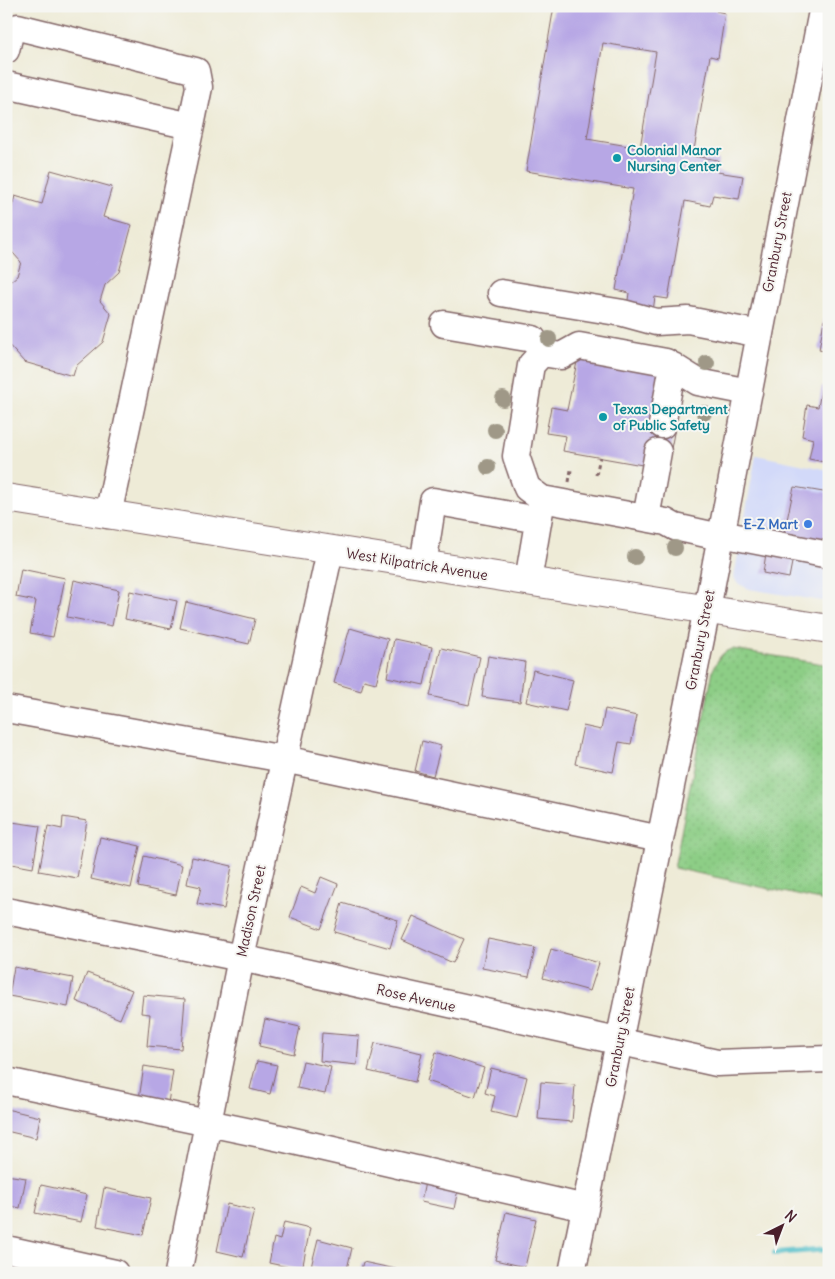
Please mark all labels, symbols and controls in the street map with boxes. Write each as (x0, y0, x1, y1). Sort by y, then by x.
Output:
place label: Colonial Manor Nursing Center (627, 141, 722, 175)
marker: Colonial Manor Nursing Center (611, 152, 623, 164)
street label: Granbury Street (758, 190, 796, 294)
place label: Texas Department of Public Safety (613, 400, 728, 434)
marker: Texas Department of Public Safety (597, 411, 609, 423)
place label: E-Z Mart (744, 515, 798, 533)
marker: E-Z Mart (802, 518, 814, 530)
street label: West Kilpatrick Avenue (345, 544, 489, 584)
street label: Granbury Street (681, 588, 719, 692)
street label: Madison Street (232, 863, 270, 959)
street label: Rose Avenue (375, 980, 457, 1016)
street label: Granbury Street (601, 985, 639, 1089)
north arrow (758, 1202, 808, 1252)
text: N (781, 1206, 800, 1226)

